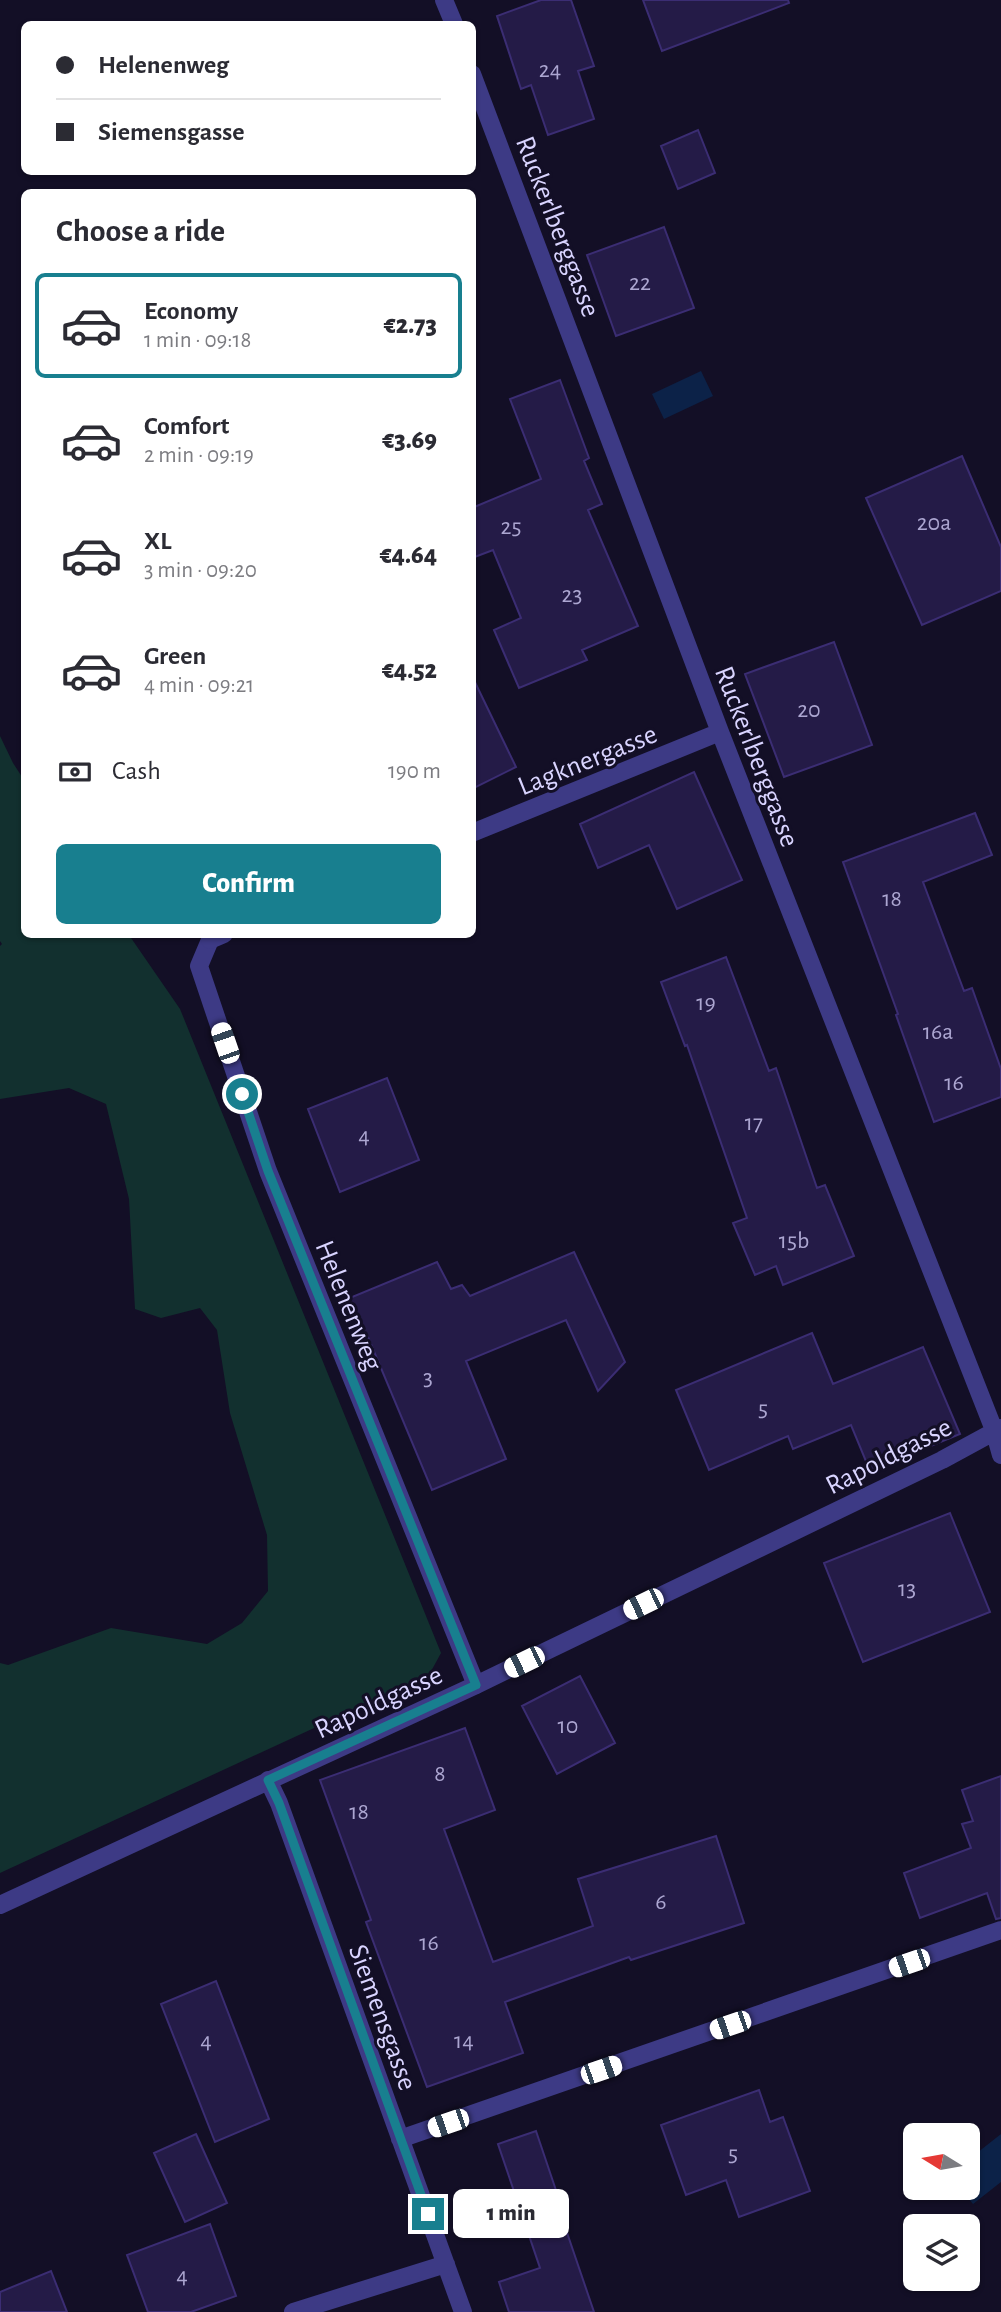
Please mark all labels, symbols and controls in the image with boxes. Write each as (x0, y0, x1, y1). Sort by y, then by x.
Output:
text: Helenenweg (98, 52, 229, 78)
house number: 24 (539, 58, 561, 82)
text: Siemensgasse (98, 119, 244, 145)
street label: Ruckerlberggasse (510, 133, 604, 321)
text: Choose a ride (56, 215, 225, 247)
house number: 22 (629, 271, 651, 295)
icon: car (60, 294, 123, 357)
text: Economy (144, 298, 238, 324)
text: €2.73 (384, 312, 437, 338)
text: 1 min · 09:18 (144, 329, 251, 352)
icon: car (60, 409, 123, 472)
text: Comfort (144, 413, 229, 439)
text: €3.69 (382, 427, 437, 453)
text: 2 min · 09:19 (144, 444, 254, 467)
house number: 20a (917, 511, 951, 535)
house number: 25 (501, 515, 521, 539)
icon: car (60, 524, 123, 587)
text: XL (144, 528, 171, 554)
text: €4.64 (380, 542, 437, 568)
text: 3 min · 09:20 (144, 559, 257, 582)
house number: 23 (562, 583, 582, 607)
icon: car (60, 639, 123, 702)
text: Green (144, 643, 206, 669)
text: €4.52 (382, 657, 437, 683)
street label: Ruckerlberggasse (709, 663, 803, 851)
text: 4 min · 09:21 (144, 674, 254, 697)
house number: 20 (797, 698, 821, 722)
street label: Lagknergasse (514, 720, 661, 801)
icon: cash (56, 753, 94, 791)
text: Cash (112, 758, 161, 784)
text: 190 m (388, 760, 441, 783)
button: Confirm (56, 844, 441, 924)
house number: 18 (882, 887, 902, 911)
house number: 19 (696, 991, 716, 1015)
car (209, 1020, 242, 1066)
house number: 16a (923, 1020, 953, 1044)
house number: 16 (944, 1071, 964, 1095)
route start (226, 1078, 258, 1110)
house number: 17 (745, 1111, 763, 1135)
house number: 4 (358, 1124, 370, 1148)
house number: 15b (779, 1229, 809, 1253)
street label: Helenenweg (309, 1237, 387, 1375)
house number: 3 (423, 1366, 433, 1390)
house number: 5 (758, 1397, 768, 1421)
street label: Rapoldgasse (821, 1413, 956, 1500)
house number: 13 (898, 1577, 916, 1601)
car (620, 1585, 667, 1623)
car (501, 1643, 548, 1681)
street label: Rapoldgasse (311, 1661, 447, 1744)
house number: 10 (558, 1714, 578, 1738)
house number: 8 (434, 1762, 446, 1786)
house number: 18 (349, 1800, 369, 1824)
house number: 6 (655, 1890, 667, 1914)
house number: 16 (419, 1931, 439, 1955)
street label: Siemensgasse (343, 1941, 421, 2094)
car (886, 1946, 933, 1980)
car (707, 2008, 754, 2042)
house number: 4 (200, 2029, 212, 2053)
house number: 14 (454, 2029, 474, 2053)
car (578, 2053, 625, 2087)
car (425, 2106, 472, 2140)
north arrow (903, 2123, 980, 2200)
map controls (903, 2123, 980, 2291)
house number: 5 (728, 2142, 738, 2166)
callout: 1 min (452, 2190, 568, 2238)
route end (412, 2198, 444, 2230)
text: 1 min (487, 2202, 535, 2225)
button: layers (903, 2214, 980, 2291)
house number: 4 (176, 2264, 188, 2288)

